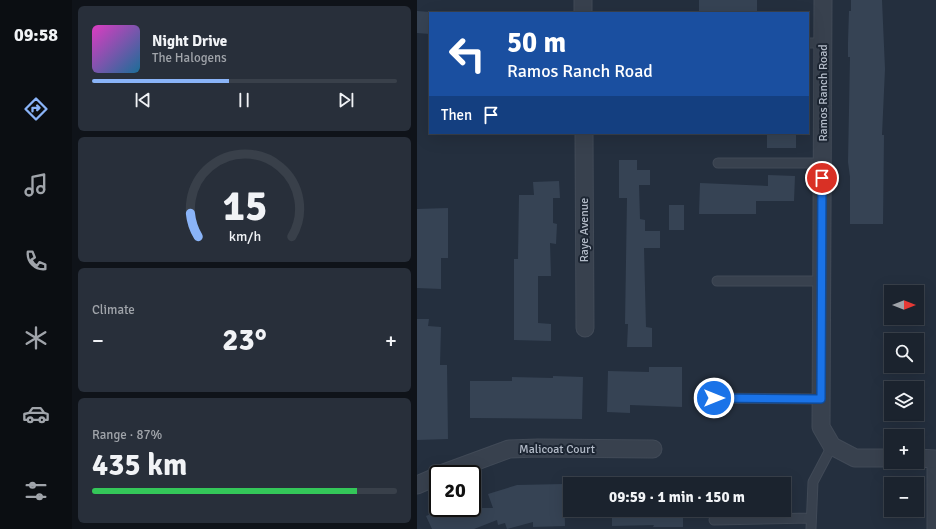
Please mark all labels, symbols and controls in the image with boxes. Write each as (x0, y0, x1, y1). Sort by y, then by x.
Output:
text: 09:58 (14, 24, 58, 46)
text: 50 m (507, 26, 566, 60)
icon: left (441, 28, 493, 80)
text: Night Drive (152, 32, 227, 50)
street label: Ramos Ranch Road (816, 44, 831, 142)
text: The Halogens (152, 50, 227, 66)
text: Ramos Ranch Road (507, 60, 653, 82)
icon: previous (132, 89, 154, 111)
icon: pause (233, 89, 255, 111)
icon: next (335, 89, 357, 111)
icon: directions (22, 95, 50, 123)
icon: arrive (480, 104, 502, 126)
text: Then (441, 106, 472, 124)
pin (805, 161, 839, 195)
icon: arrive (811, 167, 833, 189)
icon: music (22, 171, 50, 199)
text: 15 (222, 181, 267, 232)
street label: Raye Avenue (577, 198, 592, 262)
text: km/h (228, 228, 261, 245)
icon: phone (22, 247, 50, 275)
north arrow (884, 285, 924, 325)
map controls (884, 285, 924, 517)
text: Climate (92, 302, 135, 318)
text: 23° (222, 322, 267, 359)
icon: climate (22, 324, 50, 352)
text: − (92, 327, 104, 354)
text: + (385, 327, 397, 354)
button: search (884, 333, 924, 373)
position arrow (693, 377, 735, 419)
button: layers (884, 381, 924, 421)
icon: car (22, 400, 50, 428)
text: Range · 87% (92, 427, 162, 443)
button: + (884, 429, 924, 469)
street label: Malicoat Court (519, 442, 595, 457)
text: 435 km (92, 447, 187, 484)
speed limit sign: 20 (429, 465, 481, 517)
icon: filters (22, 477, 50, 505)
button: − (884, 477, 924, 517)
text: 09:59 · 1 min · 150 m (609, 488, 745, 506)

